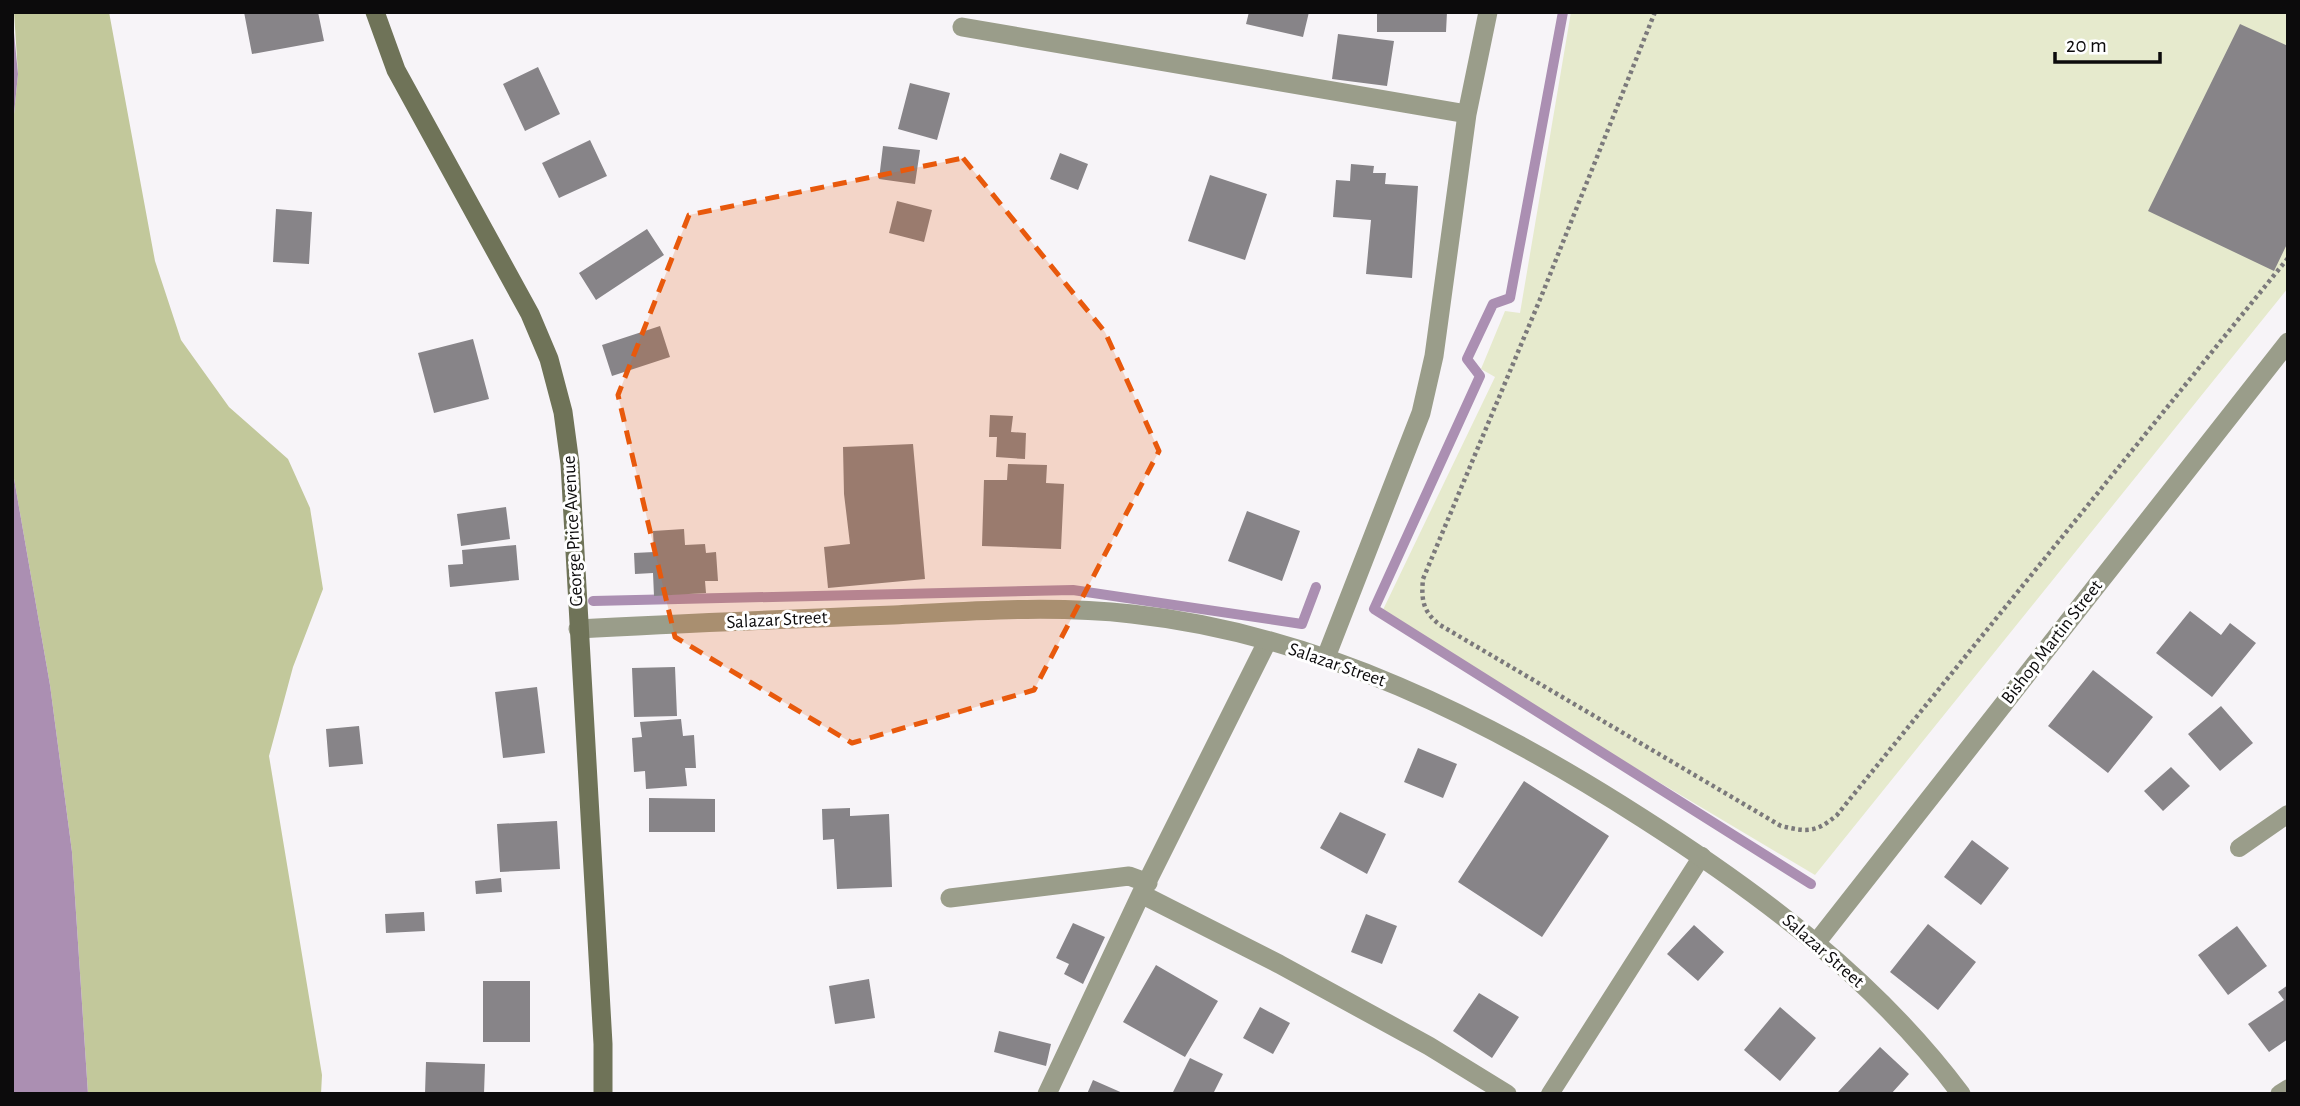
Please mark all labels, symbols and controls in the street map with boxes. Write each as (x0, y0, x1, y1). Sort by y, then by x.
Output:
scale bar (2055, 21, 2160, 65)
text: 20 m (2066, 35, 2107, 56)
street label: George Price Avenue (560, 455, 586, 607)
street label: Bishop Martin Street (1998, 576, 2106, 708)
street label: Salazar Street (726, 608, 828, 632)
street label: Salazar Street (1286, 640, 1388, 690)
street label: Salazar Street (1779, 911, 1867, 991)

